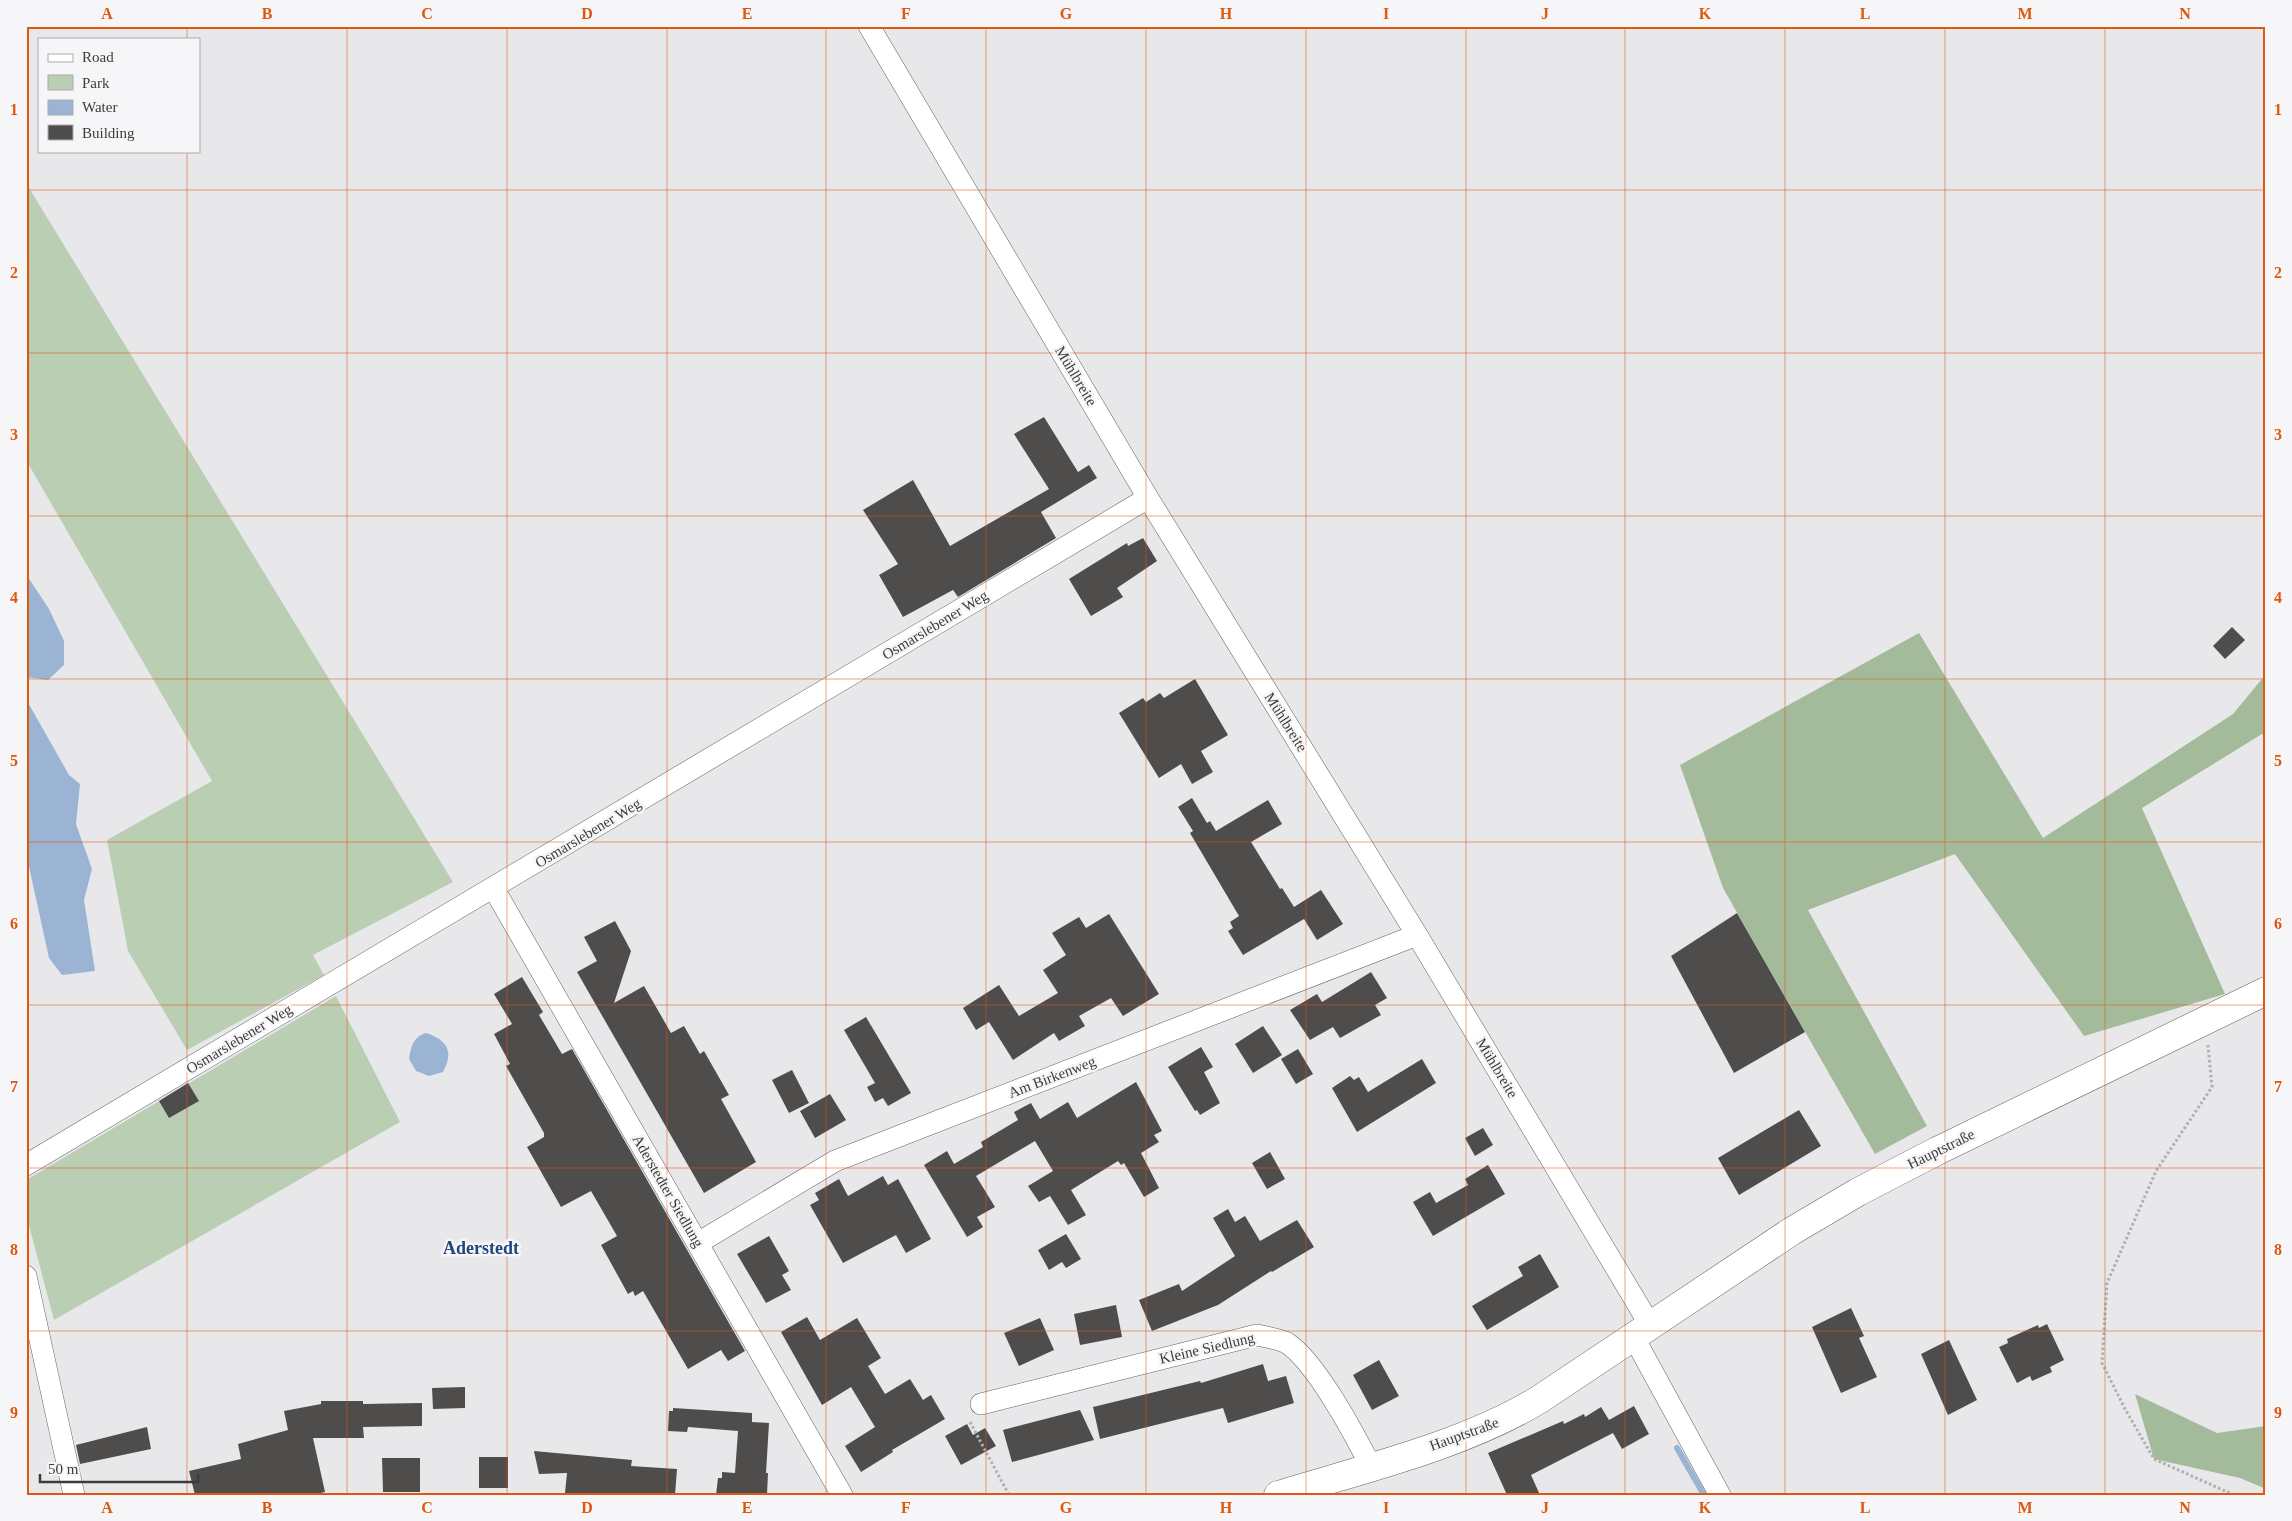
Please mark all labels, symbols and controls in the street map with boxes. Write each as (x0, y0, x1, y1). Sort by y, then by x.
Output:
text: A (101, 5, 113, 22)
text: B (262, 5, 273, 22)
text: C (421, 5, 433, 22)
text: D (581, 5, 593, 22)
text: E (742, 5, 752, 22)
text: F (901, 5, 911, 22)
text: G (1060, 5, 1073, 22)
text: H (1220, 5, 1233, 22)
text: I (1383, 5, 1389, 22)
text: J (1541, 5, 1549, 22)
text: K (1699, 5, 1712, 22)
text: L (1860, 5, 1870, 22)
text: M (2017, 5, 2033, 22)
text: N (2179, 5, 2191, 22)
legend (38, 38, 200, 152)
text: Road (82, 49, 114, 65)
text: Park (82, 75, 110, 91)
text: Water (82, 99, 117, 115)
text: 1 (10, 101, 18, 118)
text: 1 (2274, 101, 2282, 118)
text: Building (82, 125, 135, 141)
text: 2 (10, 264, 18, 281)
text: 2 (2274, 264, 2282, 281)
street label: Mühlbreite (1052, 343, 1100, 409)
text: 3 (10, 426, 18, 443)
text: 3 (2274, 426, 2282, 443)
street label: Osmarslebener Weg (879, 587, 991, 663)
text: 4 (10, 589, 18, 606)
text: 4 (2274, 589, 2282, 606)
street label: Mühlbreite (1262, 689, 1311, 755)
text: 5 (10, 752, 18, 769)
text: 5 (2274, 752, 2282, 769)
street label: Osmarslebener Weg (532, 795, 644, 871)
text: 6 (10, 915, 18, 932)
text: 6 (2274, 915, 2282, 932)
street label: Osmarslebener Weg (183, 1001, 295, 1077)
street label: Mühlbreite (1473, 1035, 1521, 1101)
street label: Am Birkenweg (1006, 1053, 1098, 1101)
text: 7 (10, 1078, 18, 1095)
text: 7 (2274, 1078, 2282, 1095)
street label: Hauptstraße (1905, 1126, 1977, 1172)
street label: Aderstedter Siedlung (629, 1132, 707, 1250)
district label: Aderstedt (443, 1238, 519, 1258)
text: 8 (10, 1241, 18, 1258)
text: 8 (2274, 1241, 2282, 1258)
street label: Kleine Siedlung (1158, 1329, 1257, 1367)
text: 9 (10, 1404, 18, 1421)
text: 9 (2274, 1404, 2282, 1421)
street label: Hauptstraße (1427, 1414, 1501, 1454)
scale bar (40, 1451, 198, 1483)
text: 50 m (48, 1461, 79, 1477)
text: A (101, 1499, 113, 1516)
text: B (262, 1499, 273, 1516)
text: C (421, 1499, 433, 1516)
text: D (581, 1499, 593, 1516)
text: E (742, 1499, 752, 1516)
text: F (901, 1499, 911, 1516)
text: G (1060, 1499, 1073, 1516)
text: H (1220, 1499, 1233, 1516)
text: I (1383, 1499, 1389, 1516)
text: J (1541, 1499, 1549, 1516)
text: K (1699, 1499, 1712, 1516)
text: L (1860, 1499, 1870, 1516)
text: M (2017, 1499, 2033, 1516)
text: N (2179, 1499, 2191, 1516)

